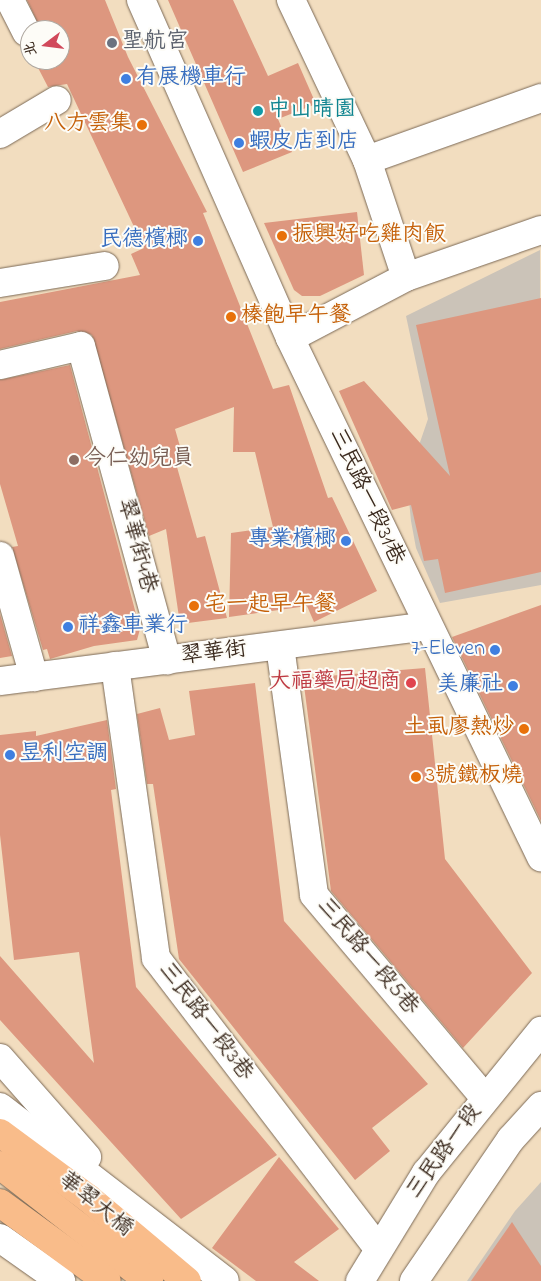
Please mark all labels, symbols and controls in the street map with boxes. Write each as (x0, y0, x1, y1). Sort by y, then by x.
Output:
north arrow (20, 20, 70, 70)
place label: 聖航宮 (122, 30, 188, 56)
marker: 聖航宮 (106, 37, 118, 49)
text: 北 (19, 39, 43, 58)
place label: 有展機車行 (136, 66, 246, 92)
marker: 有展機車行 (120, 73, 132, 85)
place label: 中山晴園 (268, 98, 356, 124)
marker: 中山晴園 (252, 105, 264, 117)
place label: 八方雲集 (44, 112, 132, 138)
marker: 八方雲集 (136, 119, 148, 131)
place label: 蝦皮店到店 (249, 130, 359, 156)
marker: 蝦皮店到店 (233, 137, 245, 149)
place label: 振興好吃雞肉飯 (292, 223, 446, 249)
place label: 民德檳榔 (100, 228, 188, 254)
marker: 振興好吃雞肉飯 (276, 230, 288, 242)
marker: 民德檳榔 (192, 235, 204, 247)
place label: 榛飽早午餐 (241, 304, 351, 330)
marker: 榛飽早午餐 (225, 311, 237, 323)
street label: 三民路一段31巷 (323, 424, 409, 570)
place label: 今仁幼兒員 (84, 447, 194, 473)
marker: 今仁幼兒員 (68, 454, 80, 466)
street label: 翠華街4巷 (111, 496, 161, 596)
place label: 專業檳榔 (248, 528, 336, 554)
marker: 專業檳榔 (340, 535, 352, 547)
place label: 宅一起早午餐 (204, 593, 336, 619)
marker: 宅一起早午餐 (188, 600, 200, 612)
place label: 祥鑫車業行 (78, 614, 188, 640)
marker: 祥鑫車業行 (62, 621, 74, 633)
street label: 翠華街 (180, 637, 248, 671)
place label: 7-Eleven (411, 637, 485, 663)
marker: 7-Eleven (489, 644, 501, 656)
place label: 大福藥局超商 (269, 670, 401, 696)
place label: 美廉社 (437, 673, 503, 699)
marker: 大福藥局超商 (405, 677, 417, 689)
marker: 美廉社 (507, 680, 519, 692)
place label: 土虱廖熱炒 (404, 716, 514, 742)
marker: 土虱廖熱炒 (518, 723, 530, 735)
place label: 昱利空調 (20, 742, 108, 768)
marker: 昱利空調 (4, 749, 16, 761)
place label: 3號鐵板燒 (426, 764, 523, 790)
marker: 3號鐵板燒 (410, 771, 422, 783)
street label: 三民路一段5巷 (310, 893, 424, 1021)
street label: 三民路一段3巷 (152, 958, 258, 1086)
street label: 三民路一段 (402, 1100, 488, 1204)
street label: 華翠大橋 (52, 1167, 138, 1243)

